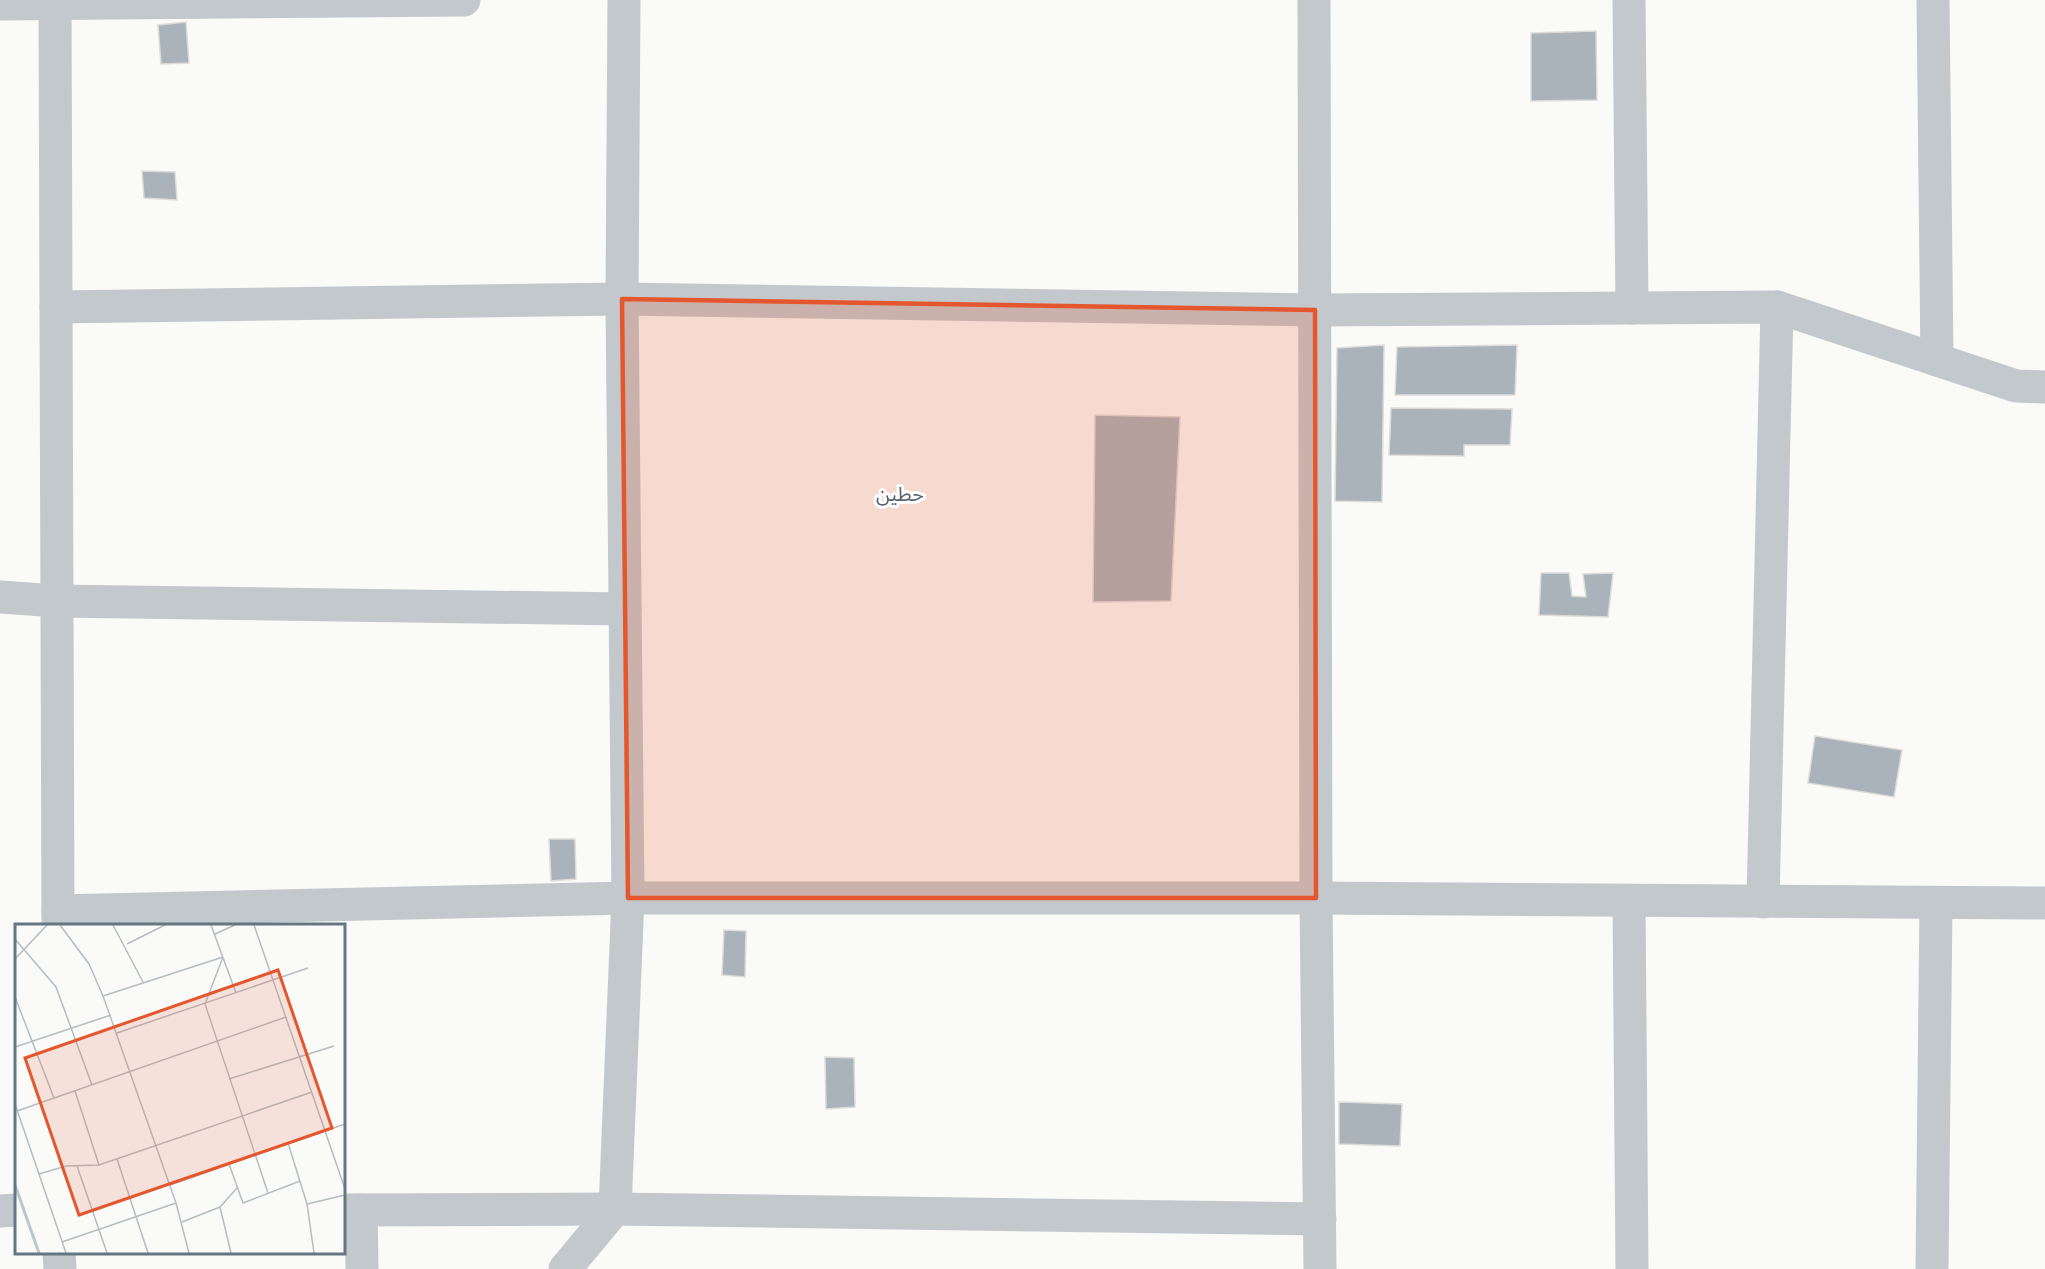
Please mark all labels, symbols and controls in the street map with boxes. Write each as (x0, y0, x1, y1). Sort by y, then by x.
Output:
district label: حطين (876, 483, 924, 507)
inset map (15, 924, 345, 1254)

